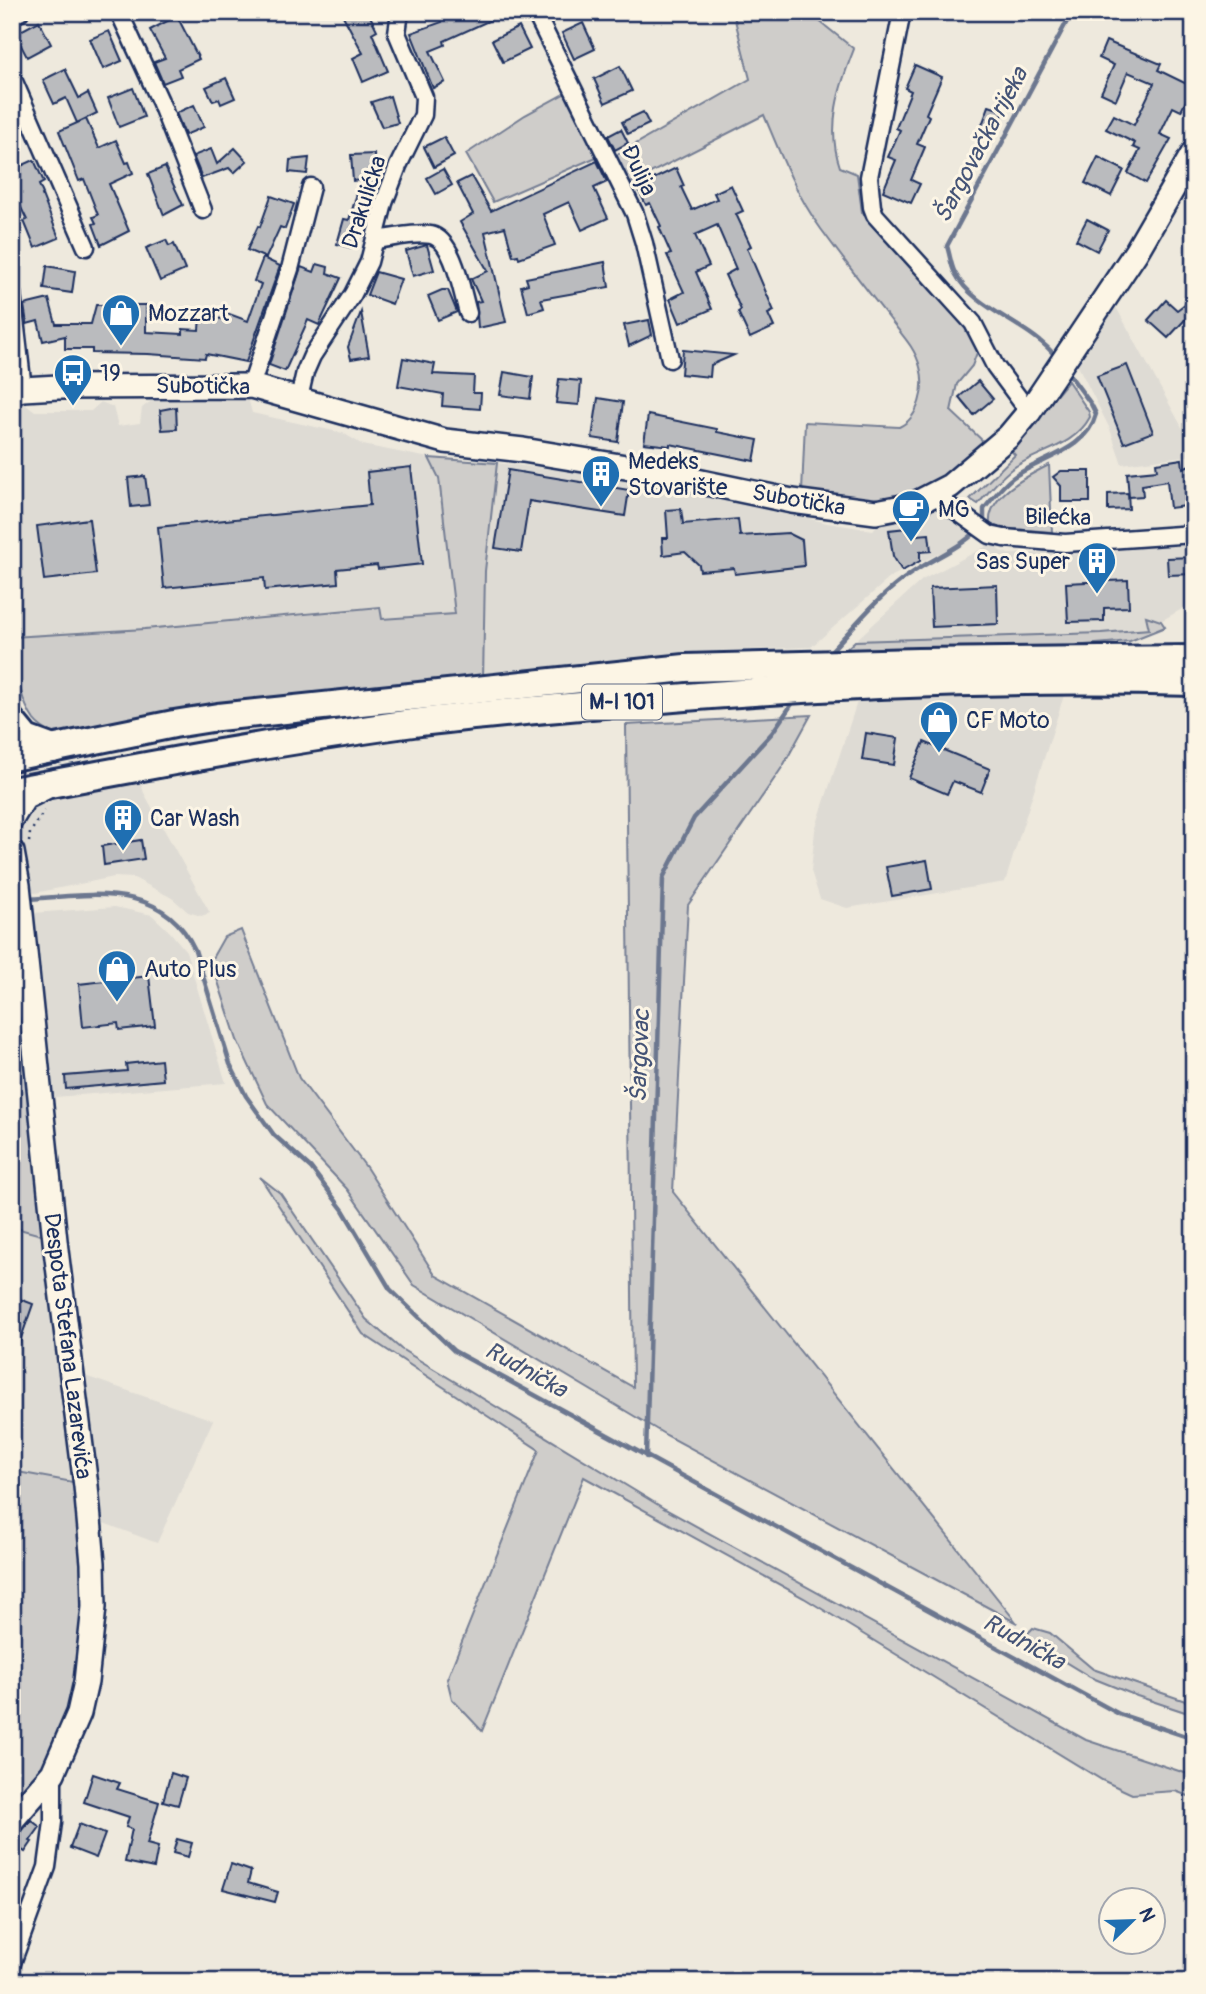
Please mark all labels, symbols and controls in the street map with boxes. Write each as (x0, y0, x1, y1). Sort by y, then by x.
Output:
water label: Šargovačka rijeka (927, 60, 1035, 228)
street label: Đulija (615, 140, 663, 200)
street label: Drakulićka (335, 152, 393, 252)
shop icon: Mozzart (100, 292, 142, 347)
place label: Mozzart (148, 299, 230, 328)
bus stop icon: 19 (52, 352, 94, 407)
place label: 19 (100, 359, 121, 388)
street label: Subotička (156, 371, 250, 401)
place label: Medeks Stovarište (628, 447, 728, 502)
building icon: Medeks Stovarište (580, 453, 622, 508)
street label: Subotička (750, 478, 848, 522)
cafe icon: MG (890, 488, 932, 543)
place label: MG (938, 495, 970, 524)
street label: Bilećka (1025, 502, 1091, 532)
building icon: Sas Super (1076, 540, 1118, 595)
place label: Sas Super (975, 547, 1070, 576)
road number: M-I 101 (582, 684, 662, 720)
shop icon: CF Moto (918, 699, 960, 754)
place label: CF Moto (966, 706, 1050, 735)
building icon: Car Wash (102, 797, 144, 852)
place label: Car Wash (150, 804, 240, 833)
shop icon: Auto Plus (96, 948, 138, 1003)
place label: Auto Plus (144, 955, 236, 984)
water label: Šargovac (623, 1007, 656, 1103)
street label: Despota Stefana Lazarevića (37, 1211, 99, 1481)
water label: Rudnička (480, 1336, 574, 1405)
water label: Rudnička (978, 1608, 1072, 1677)
north arrow (1098, 1885, 1168, 1955)
text: N (1133, 1904, 1160, 1925)

